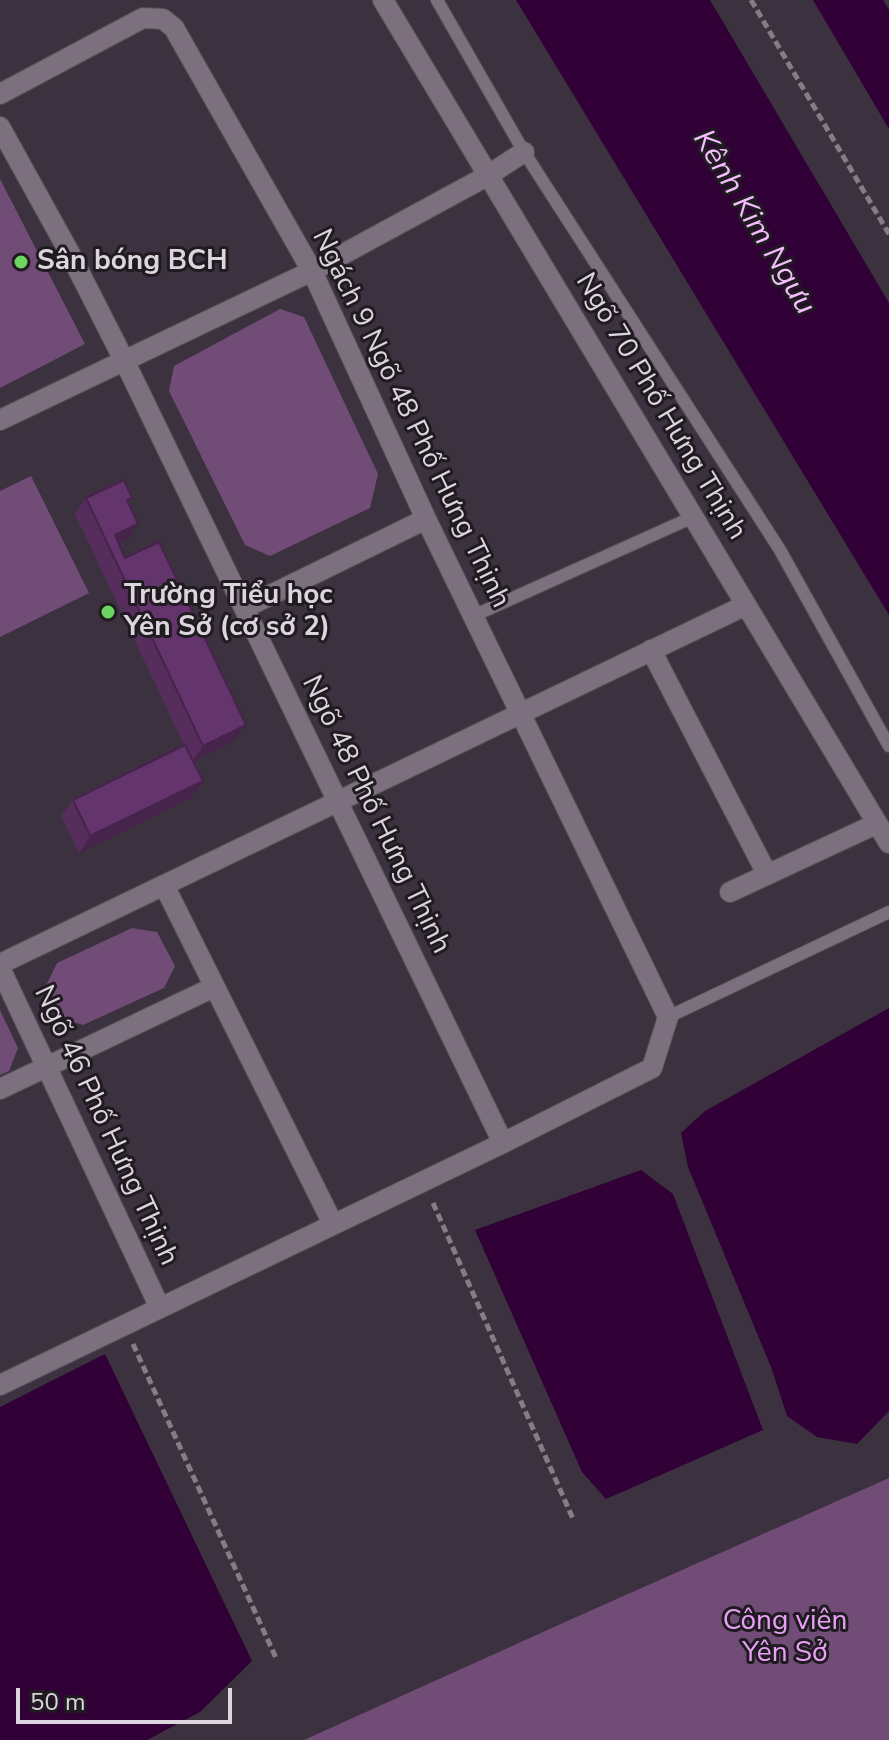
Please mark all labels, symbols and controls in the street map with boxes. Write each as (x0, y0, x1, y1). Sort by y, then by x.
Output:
water label: Kênh Kim Ngưu (684, 124, 822, 322)
street label: Ngách 9 Ngõ 48 Phố Hưng Thịnh (304, 224, 516, 614)
place label: Sân bóng BCH (37, 245, 228, 279)
marker: Sân bóng BCH (12, 253, 30, 271)
street label: Ngõ 70 Phố Hưng Thịnh (567, 268, 753, 546)
place label: Trường Tiểu học Yên Sở (cơ sở 2) (124, 579, 333, 645)
marker: Trường Tiểu học Yên Sở (cơ sở 2) (99, 603, 117, 621)
street label: Ngõ 48 Phố Hưng Thịnh (293, 671, 457, 959)
street label: Ngõ 46 Phố Hưng Thịnh (25, 981, 185, 1271)
park label: Công viên Yên Sở (723, 1605, 847, 1671)
scale bar (20, 1672, 236, 1722)
text: 50 m (30, 1686, 86, 1718)

